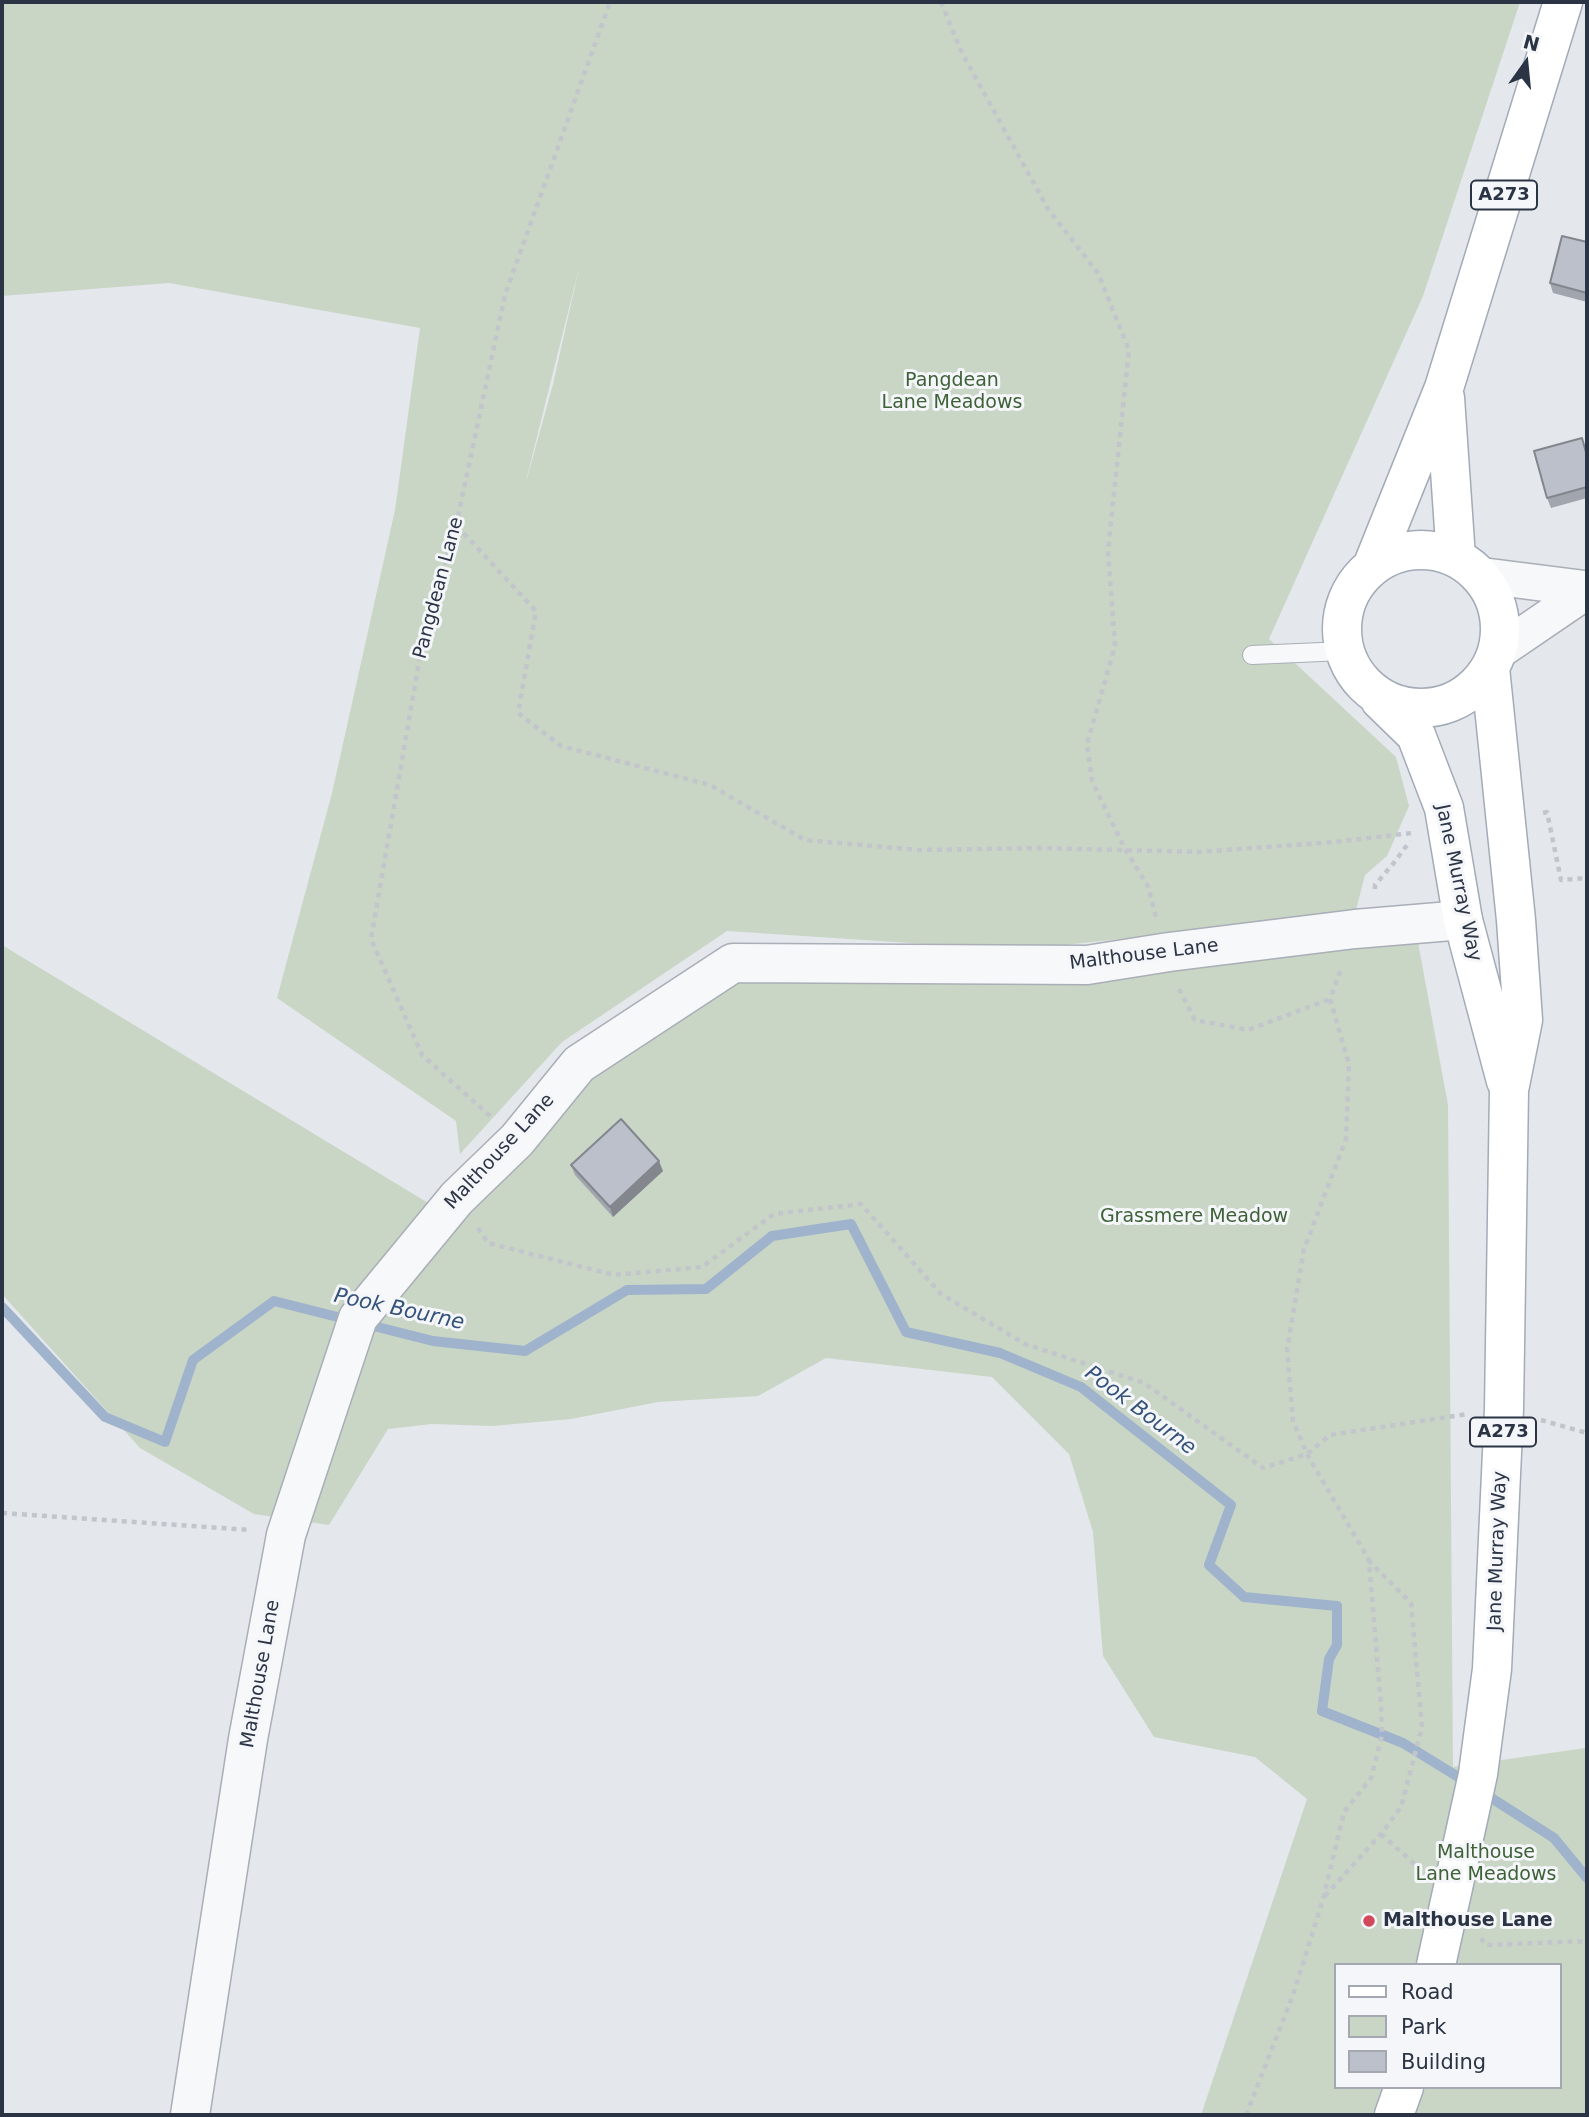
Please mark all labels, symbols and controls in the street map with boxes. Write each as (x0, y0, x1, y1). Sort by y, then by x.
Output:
north arrow (1491, 28, 1561, 98)
text: N (1521, 30, 1542, 55)
road number: A273 (1471, 180, 1537, 210)
park label: Pangdean Lane Meadows (882, 370, 1022, 414)
street label: Pangdean Lane (409, 515, 469, 661)
street label: Jane Murray Way (1430, 802, 1486, 964)
street label: Malthouse Lane (1068, 935, 1220, 975)
street label: Malthouse Lane (440, 1089, 560, 1215)
park label: Grassmere Meadow (1100, 1206, 1288, 1228)
water label: Pook Bourne (332, 1284, 466, 1336)
water label: Pook Bourne (1079, 1361, 1201, 1461)
road number: A273 (1470, 1418, 1536, 1447)
street label: Jane Murray Way (1484, 1471, 1512, 1631)
street label: Malthouse Lane (237, 1598, 285, 1750)
park label: Malthouse Lane Meadows (1416, 1842, 1556, 1886)
place label: Malthouse Lane (1383, 1910, 1553, 1932)
marker: Malthouse Lane (1361, 1913, 1377, 1929)
legend (1334, 1963, 1561, 2089)
text: Road (1401, 1980, 1454, 2004)
text: Park (1401, 2015, 1446, 2039)
text: Building (1401, 2050, 1486, 2074)

